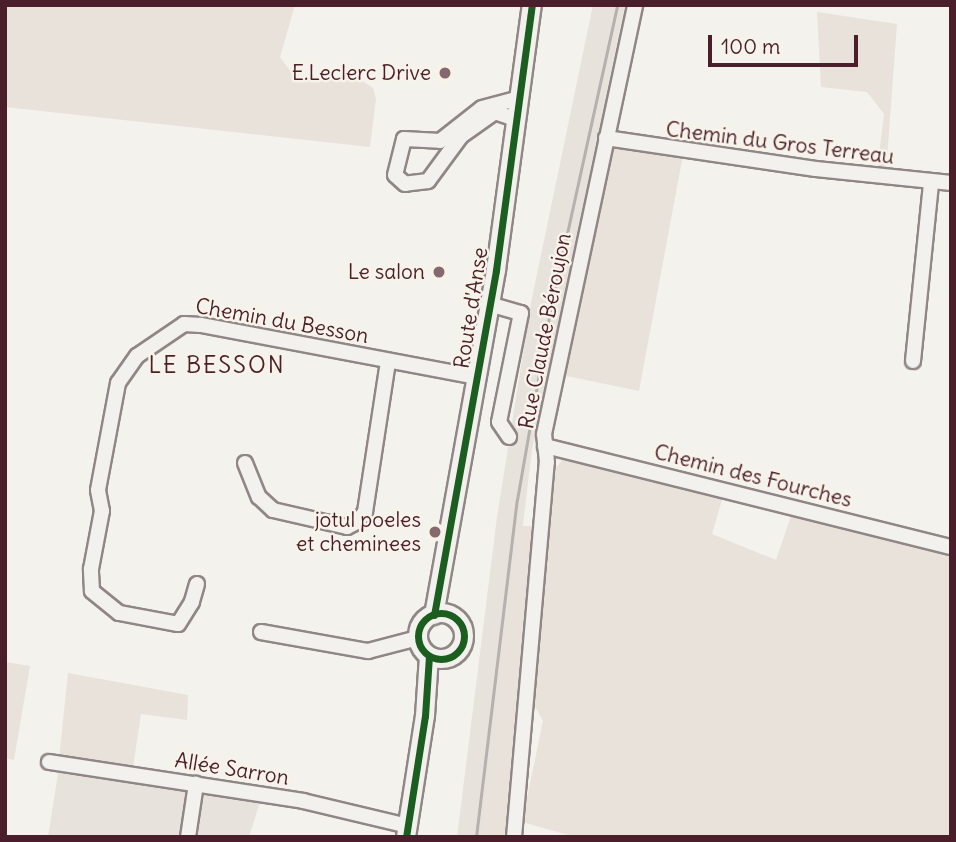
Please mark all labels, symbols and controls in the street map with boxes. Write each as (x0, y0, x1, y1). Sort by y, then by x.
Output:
scale bar (711, 21, 862, 65)
text: 100 m (721, 33, 780, 60)
place label: E.Leclerc Drive (292, 60, 431, 86)
marker: E.Leclerc Drive (437, 65, 453, 81)
street label: Chemin du Gros Terreau (664, 116, 896, 170)
street label: Rue Claude Béroujon (514, 231, 576, 431)
street label: Route d'Anse (449, 246, 493, 370)
place label: Le salon (348, 259, 425, 285)
marker: Le salon (431, 264, 447, 280)
street label: Chemin du Besson (194, 293, 370, 349)
district label: LE BESSON (150, 351, 284, 379)
street label: Chemin des Fourches (652, 439, 854, 513)
place label: jotul poeles et cheminees (296, 507, 421, 557)
marker: jotul poeles et cheminees (427, 524, 443, 540)
street label: Allée Sarron (173, 748, 291, 790)

